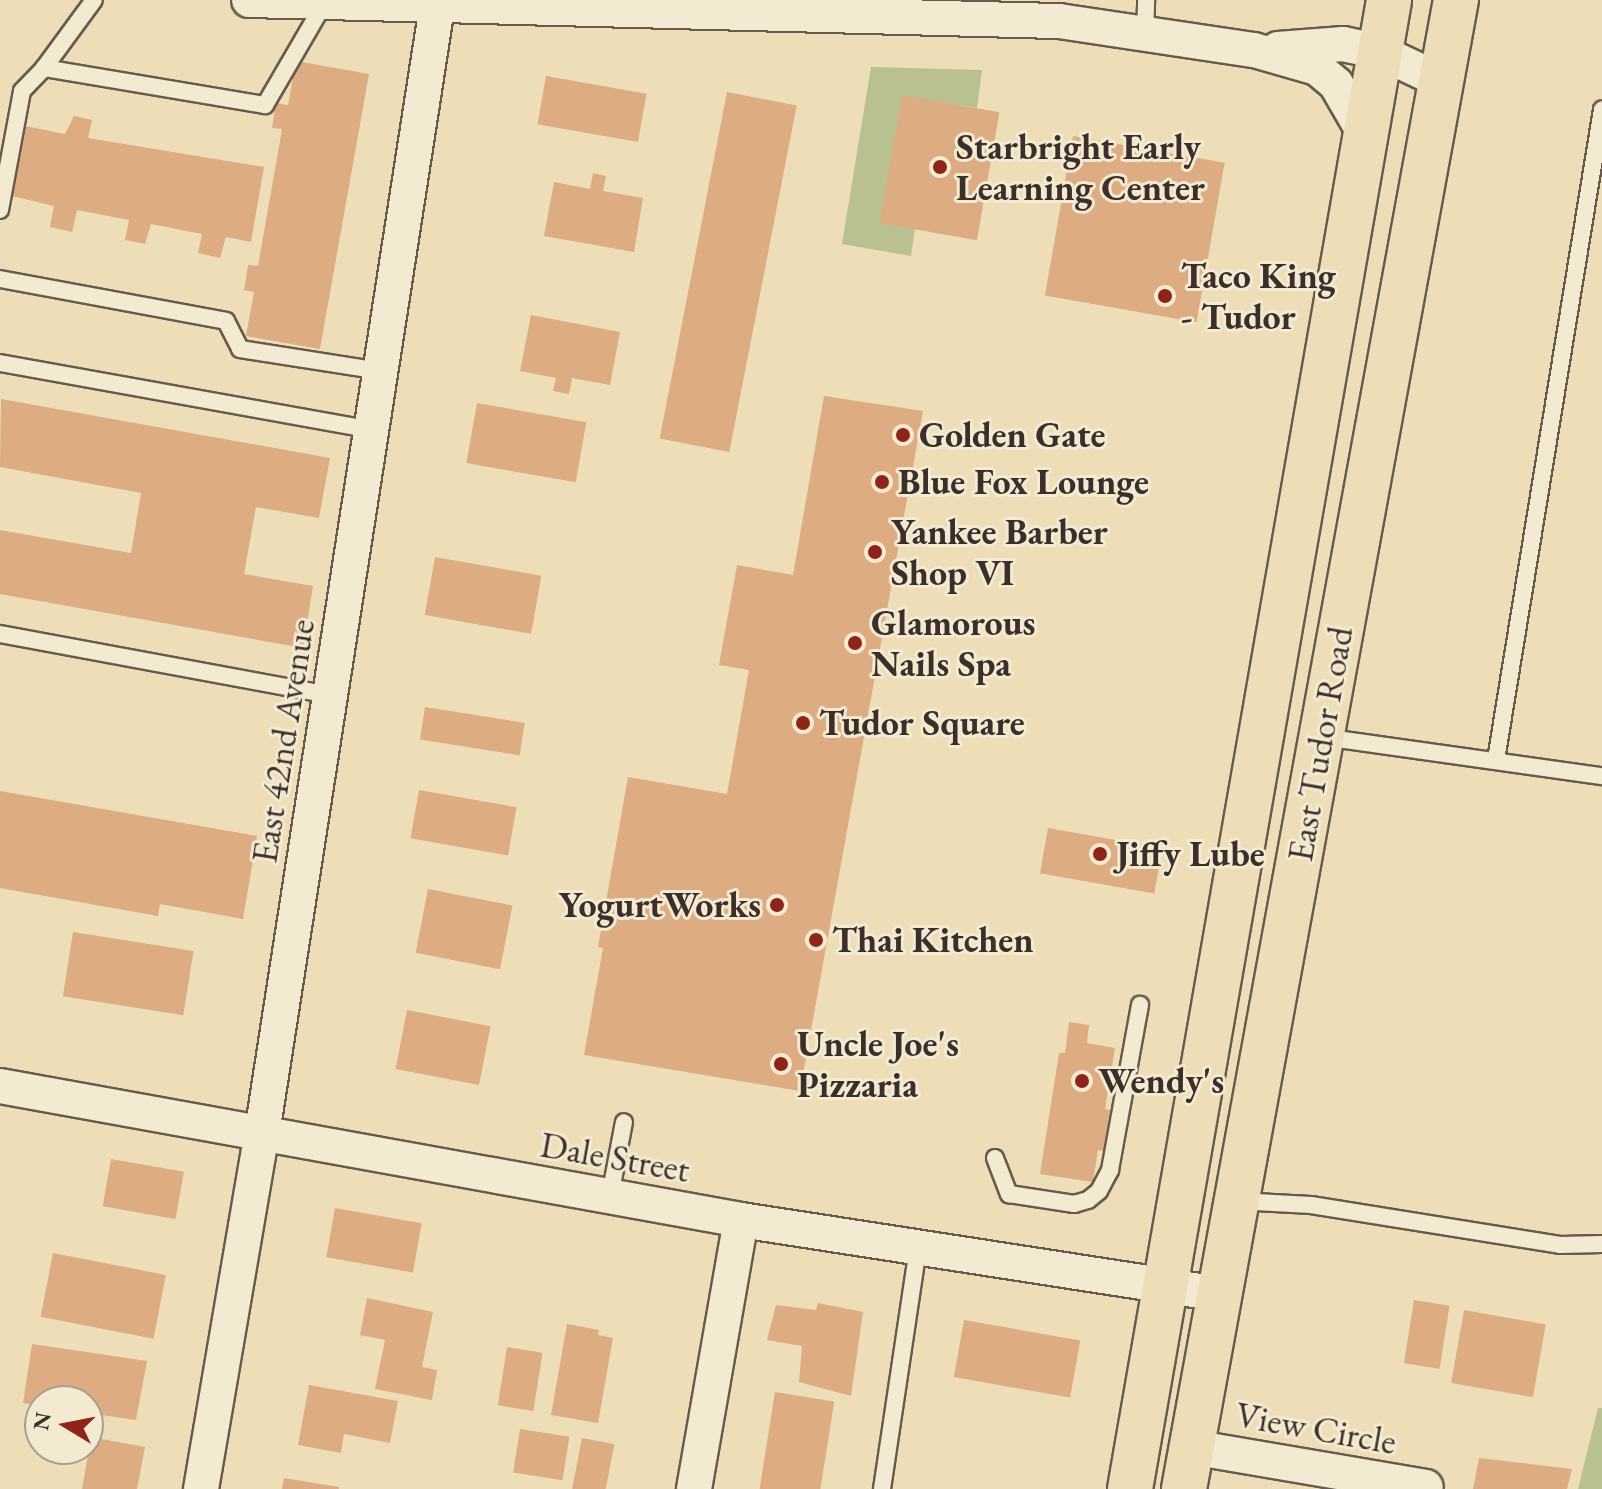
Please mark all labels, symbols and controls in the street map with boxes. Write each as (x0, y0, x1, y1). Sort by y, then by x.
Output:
place label: Starbright Early Learning Center (956, 124, 1205, 209)
marker: Starbright Early Learning Center (931, 158, 949, 176)
place label: Taco King - Tudor (1181, 253, 1336, 338)
marker: Taco King - Tudor (1156, 287, 1174, 305)
place label: Golden Gate (919, 413, 1106, 457)
marker: Golden Gate (894, 426, 912, 444)
place label: Blue Fox Lounge (898, 460, 1149, 504)
marker: Blue Fox Lounge (873, 473, 891, 491)
place label: Yankee Barber Shop VI (891, 509, 1108, 594)
marker: Yankee Barber Shop VI (866, 543, 884, 561)
place label: Glamorous Nails Spa (871, 600, 1035, 685)
street label: East 42nd Avenue (242, 616, 324, 866)
street label: East Tudor Road (1278, 623, 1362, 865)
marker: Glamorous Nails Spa (846, 634, 864, 652)
place label: Tudor Square (819, 701, 1025, 745)
marker: Tudor Square (794, 714, 812, 732)
place label: Jiffy Lube (1116, 832, 1265, 876)
marker: Jiffy Lube (1091, 845, 1109, 863)
place label: YogurtWorks (559, 883, 761, 927)
marker: YogurtWorks (768, 896, 786, 914)
place label: Thai Kitchen (832, 918, 1034, 962)
marker: Thai Kitchen (807, 931, 825, 949)
place label: Uncle Joe's Pizzaria (797, 1021, 959, 1106)
marker: Uncle Joe's Pizzaria (772, 1055, 790, 1073)
place label: Wendy's (1098, 1059, 1224, 1103)
marker: Wendy's (1073, 1072, 1091, 1090)
street label: Dale Street (537, 1123, 693, 1191)
north arrow (24, 1385, 104, 1465)
street label: View Circle (1233, 1393, 1399, 1463)
text: N (26, 1410, 58, 1432)

